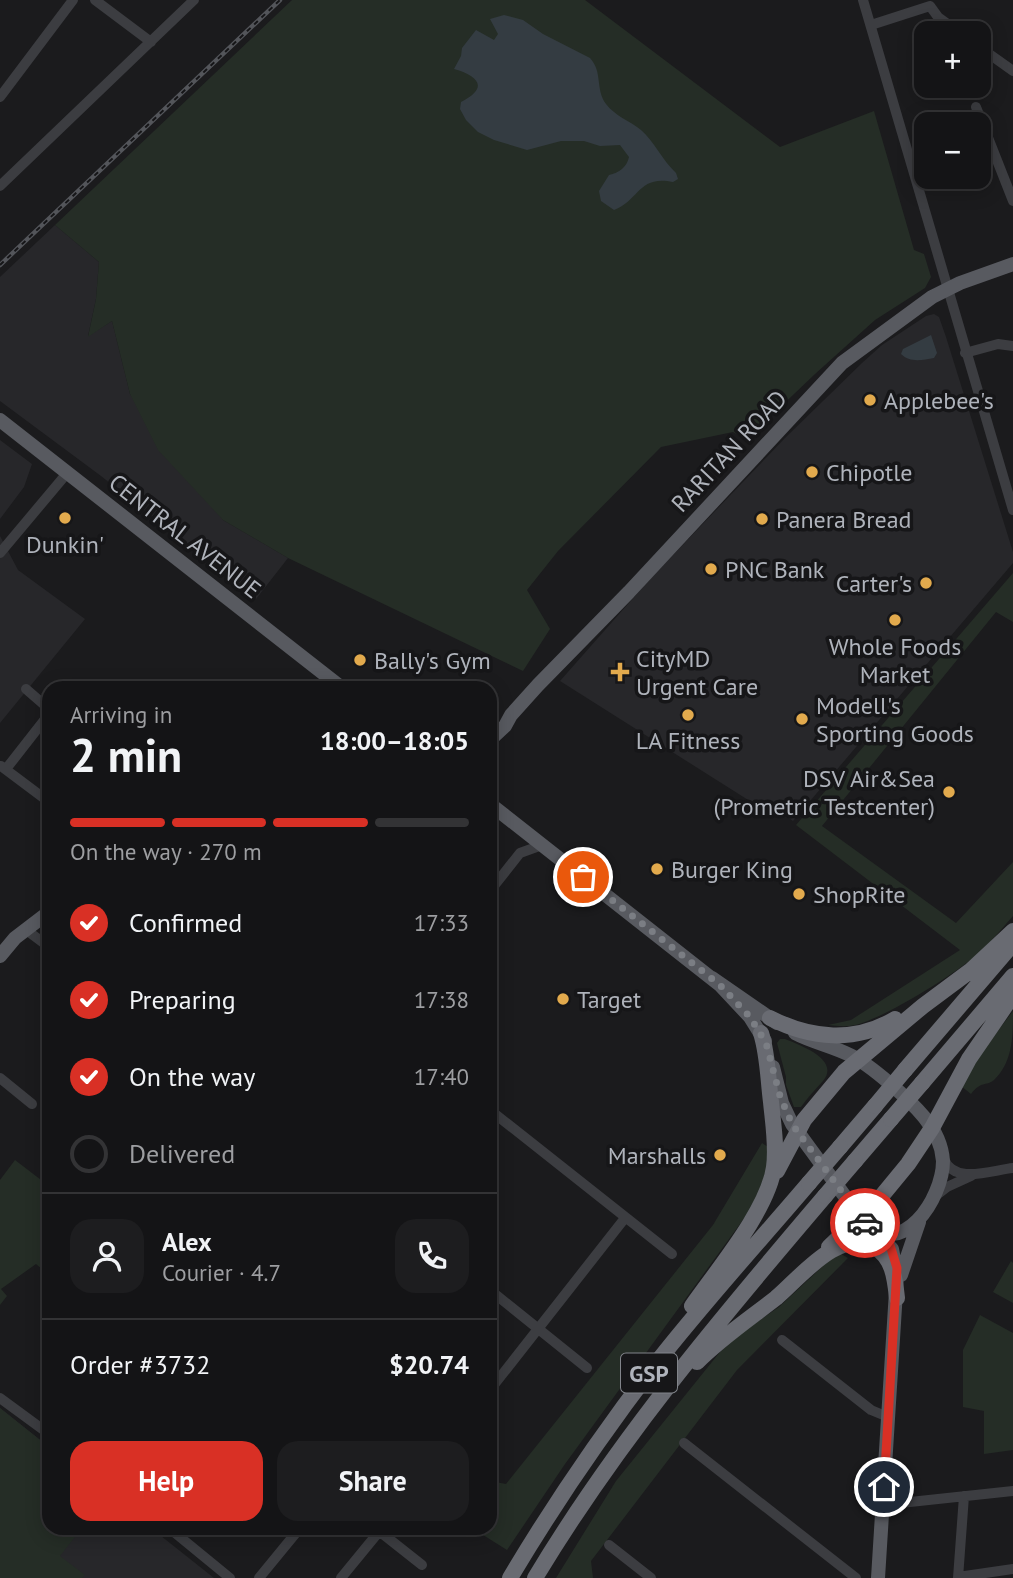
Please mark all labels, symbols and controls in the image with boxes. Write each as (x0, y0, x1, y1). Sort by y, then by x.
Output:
map controls (914, 21, 991, 189)
button: + (914, 21, 991, 98)
button: − (914, 112, 991, 189)
street label: RARITAN ROAD (664, 383, 794, 519)
place label: Applebee's (884, 385, 994, 416)
marker: Applebee's (862, 392, 878, 408)
place label: Chipotle (826, 457, 912, 488)
marker: Chipotle (804, 464, 820, 480)
street label: CENTRAL AVENUE (103, 467, 267, 605)
place label: Panera Bread (776, 504, 911, 535)
marker: Dunkin' (57, 510, 73, 526)
marker: Panera Bread (754, 511, 770, 527)
place label: Dunkin' (26, 529, 104, 560)
place label: PNC Bank (725, 554, 825, 585)
marker: PNC Bank (703, 561, 719, 577)
place label: Carter's (836, 568, 912, 599)
marker: Carter's (918, 575, 934, 591)
marker: Whole Foods Market (887, 612, 903, 628)
place label: Whole Foods Market (829, 631, 961, 690)
place label: CityMD Urgent Care (636, 643, 758, 702)
place label: Bally's Gym (374, 645, 491, 676)
marker: Bally's Gym (352, 652, 368, 668)
marker: CityMD Urgent Care (610, 662, 630, 682)
place label: Modell's Sporting Goods (816, 690, 974, 749)
text: Arriving in (70, 700, 172, 729)
marker: LA Fitness (680, 707, 696, 723)
marker: Modell's Sporting Goods (794, 711, 810, 727)
text: 18:00–18:05 (320, 724, 469, 757)
text: 2 min (70, 725, 182, 785)
place label: LA Fitness (636, 725, 740, 756)
place label: DSV Air&Sea (Prometric Testcenter) (713, 763, 935, 822)
marker: DSV Air&Sea (Prometric Testcenter) (941, 784, 957, 800)
text: On the way · 270 m (70, 837, 262, 866)
pin (553, 847, 613, 907)
place label: Burger King (671, 854, 793, 885)
icon: bag (564, 858, 602, 896)
marker: Burger King (649, 861, 665, 877)
place label: ShopRite (813, 879, 906, 910)
marker: ShopRite (791, 886, 807, 902)
icon: check (70, 904, 108, 942)
text: Confirmed (129, 906, 242, 939)
text: 17:33 (414, 908, 469, 937)
icon: check (70, 981, 108, 1019)
text: Preparing (129, 983, 236, 1016)
place label: Target (577, 984, 641, 1015)
text: 17:38 (414, 985, 469, 1014)
marker: Target (555, 991, 571, 1007)
icon: check (70, 1058, 108, 1096)
text: On the way (129, 1060, 255, 1093)
text: 17:40 (414, 1062, 469, 1091)
text: Delivered (129, 1137, 235, 1170)
place label: Marshalls (608, 1140, 706, 1171)
marker: Marshalls (712, 1147, 728, 1163)
courier (830, 1188, 900, 1258)
icon: car (846, 1204, 884, 1242)
button: person (70, 1219, 144, 1293)
button: phone (395, 1219, 469, 1293)
text: Alex (162, 1225, 212, 1258)
text: Courier · 4.7 (162, 1258, 281, 1287)
text: Order #3732 (70, 1348, 210, 1381)
text: $20.74 (389, 1348, 469, 1381)
road number: GSP (621, 1354, 677, 1392)
button: Help (70, 1441, 263, 1521)
button: Share (277, 1441, 469, 1521)
pin (854, 1457, 914, 1517)
icon: home (865, 1468, 903, 1506)

